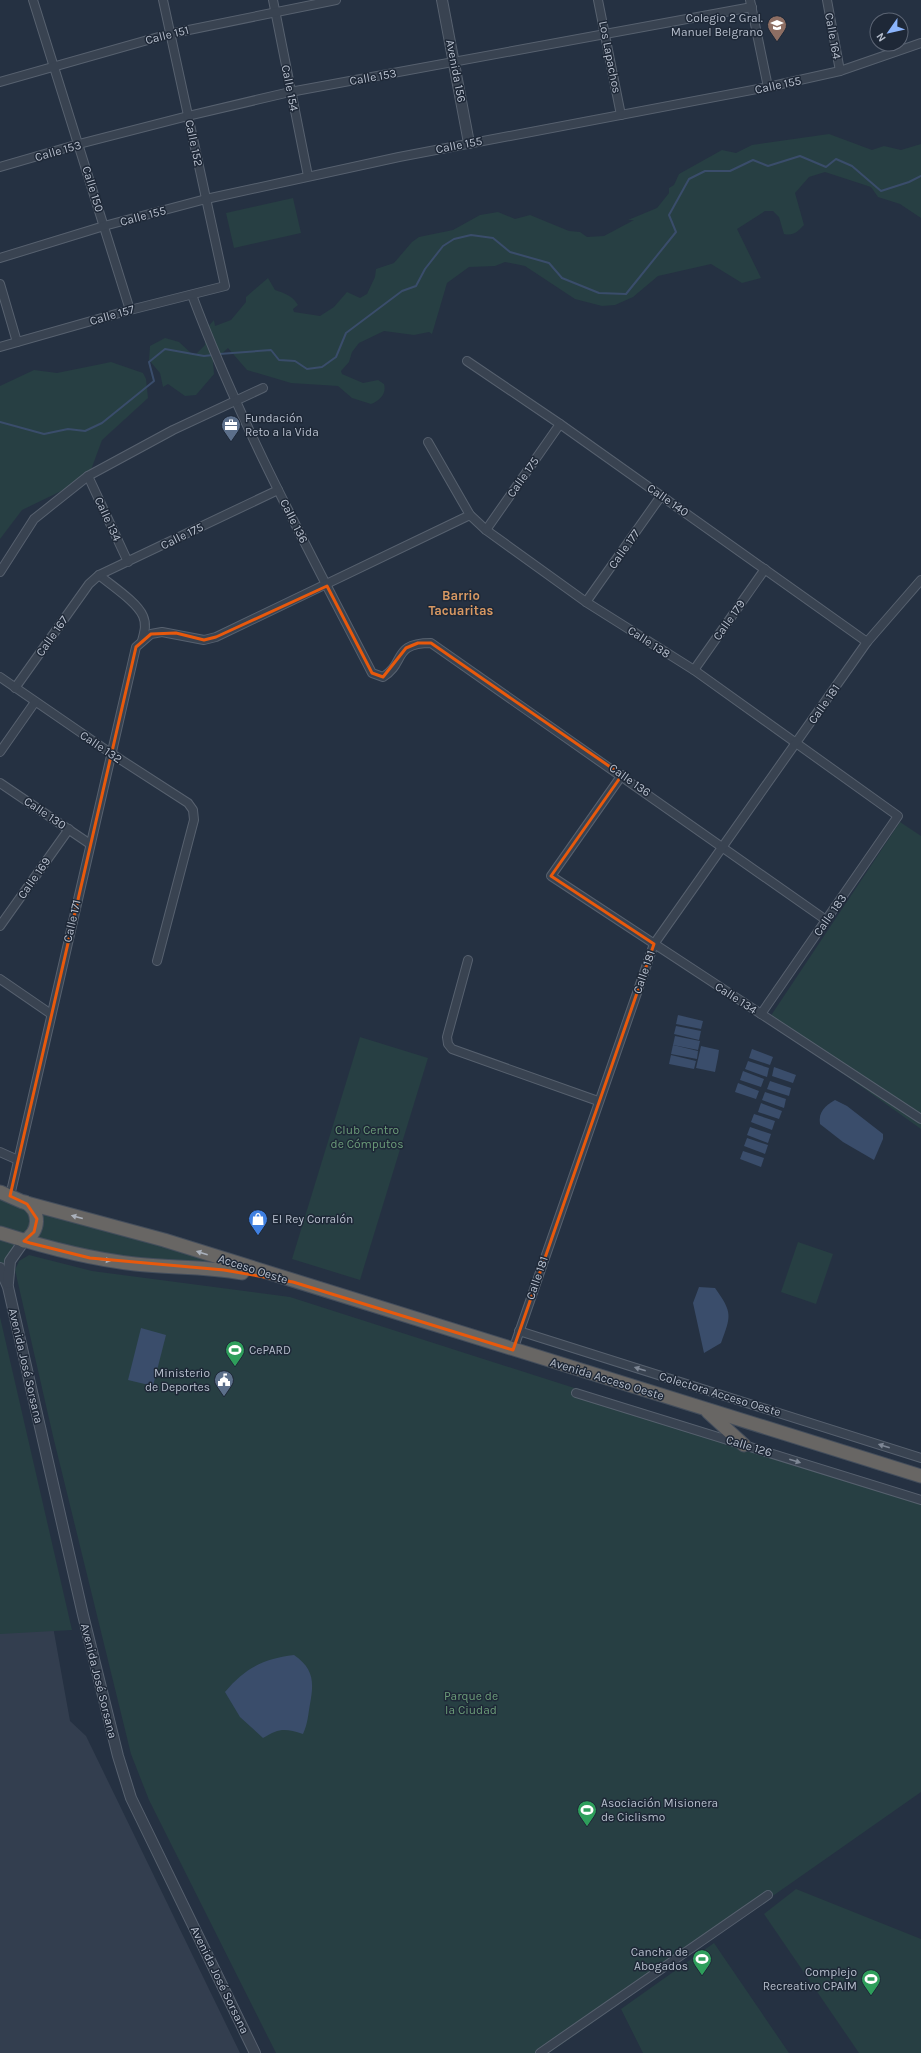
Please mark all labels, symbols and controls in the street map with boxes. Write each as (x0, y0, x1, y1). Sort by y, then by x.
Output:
place label: Colegio 2 Gral. Manuel Belgrano (671, 11, 763, 39)
street label: Calle 164 (822, 12, 844, 61)
north arrow (869, 12, 909, 52)
school or university icon: Colegio 2 Gral. Manuel Belgrano (766, 14, 788, 42)
street label: Los Lapachos (596, 20, 624, 94)
street label: Calle 151 (144, 23, 190, 47)
text: N (874, 30, 889, 44)
street label: Avenida 156 (443, 38, 469, 104)
street label: Calle 154 (279, 64, 301, 113)
street label: Calle 153 (348, 66, 398, 88)
street label: Calle 155 (753, 73, 803, 97)
street label: Calle 152 (182, 118, 206, 168)
street label: Calle 155 (434, 134, 484, 156)
street label: Calle 153 (33, 138, 83, 164)
street label: Calle 150 (79, 164, 107, 214)
street label: Calle 155 (118, 203, 168, 229)
street label: Calle 157 (88, 302, 136, 328)
place label: Fundación Reto a la Vida (245, 411, 319, 439)
office icon: Fundación Reto a la Vida (220, 414, 242, 442)
street label: Calle 175 (504, 454, 542, 500)
street label: Calle 140 (645, 481, 691, 519)
street label: Calle 134 (92, 495, 124, 544)
street label: Calle 136 (277, 497, 311, 546)
street label: Calle 175 (158, 520, 206, 552)
street label: Calle 177 (605, 526, 643, 571)
district label: Barrio Tacuaritas (429, 588, 494, 618)
street label: Calle 179 (710, 597, 748, 643)
street label: Calle 167 (33, 613, 71, 659)
street label: Calle 138 (625, 623, 673, 661)
street label: Calle 181 (805, 682, 843, 726)
street label: Calle 132 (77, 728, 125, 766)
street label: Calle 136 (606, 761, 654, 799)
street label: Calle 130 (21, 794, 69, 832)
street label: Calle 169 (15, 855, 53, 901)
street label: Calle 183 (810, 891, 850, 939)
street label: Calle 171 (60, 898, 84, 944)
street label: Calle 181 (630, 948, 658, 996)
street label: Calle 134 (712, 979, 760, 1017)
park label: Club Centro de Cómputos (331, 1123, 403, 1151)
shop icon: El Rey Corralón (247, 1208, 269, 1236)
place label: El Rey Corralón (272, 1212, 353, 1226)
one-way arrow (71, 1213, 84, 1219)
one-way arrow (196, 1250, 208, 1256)
street label: Acceso Oeste (217, 1251, 289, 1287)
street label: Calle 181 (523, 1254, 551, 1302)
one-way arrow (99, 1257, 112, 1263)
street label: Avenida José Sorsana (6, 1307, 46, 1425)
sports icon: CePARD (224, 1339, 246, 1367)
place label: CePARD (249, 1343, 291, 1357)
street label: Avenida Acceso Oeste (548, 1355, 666, 1403)
place label: Ministerio de Deportes (145, 1366, 210, 1394)
one-way arrow (633, 1366, 645, 1372)
public building icon: Ministerio de Deportes (213, 1369, 235, 1397)
street label: Colectora Acceso Oeste (657, 1369, 783, 1419)
street label: Calle 126 (724, 1432, 774, 1460)
one-way arrow (877, 1443, 889, 1449)
one-way arrow (789, 1458, 801, 1464)
street label: Avenida José Sorsana (78, 1622, 120, 1740)
park label: Parque de la Ciudad (444, 1689, 498, 1717)
place label: Asociación Misionera de Ciclismo (601, 1796, 718, 1824)
sports icon: Asociación Misionera de Ciclismo (576, 1799, 598, 1827)
street label: Avenida José Sorsana (188, 1924, 252, 2036)
place label: Cancha de Abogados (631, 1945, 688, 1973)
sports icon: Cancha de Abogados (691, 1948, 713, 1976)
place label: Complejo Recreativo CPAIM (763, 1965, 857, 1993)
sports icon: Complejo Recreativo CPAIM (860, 1968, 882, 1996)

